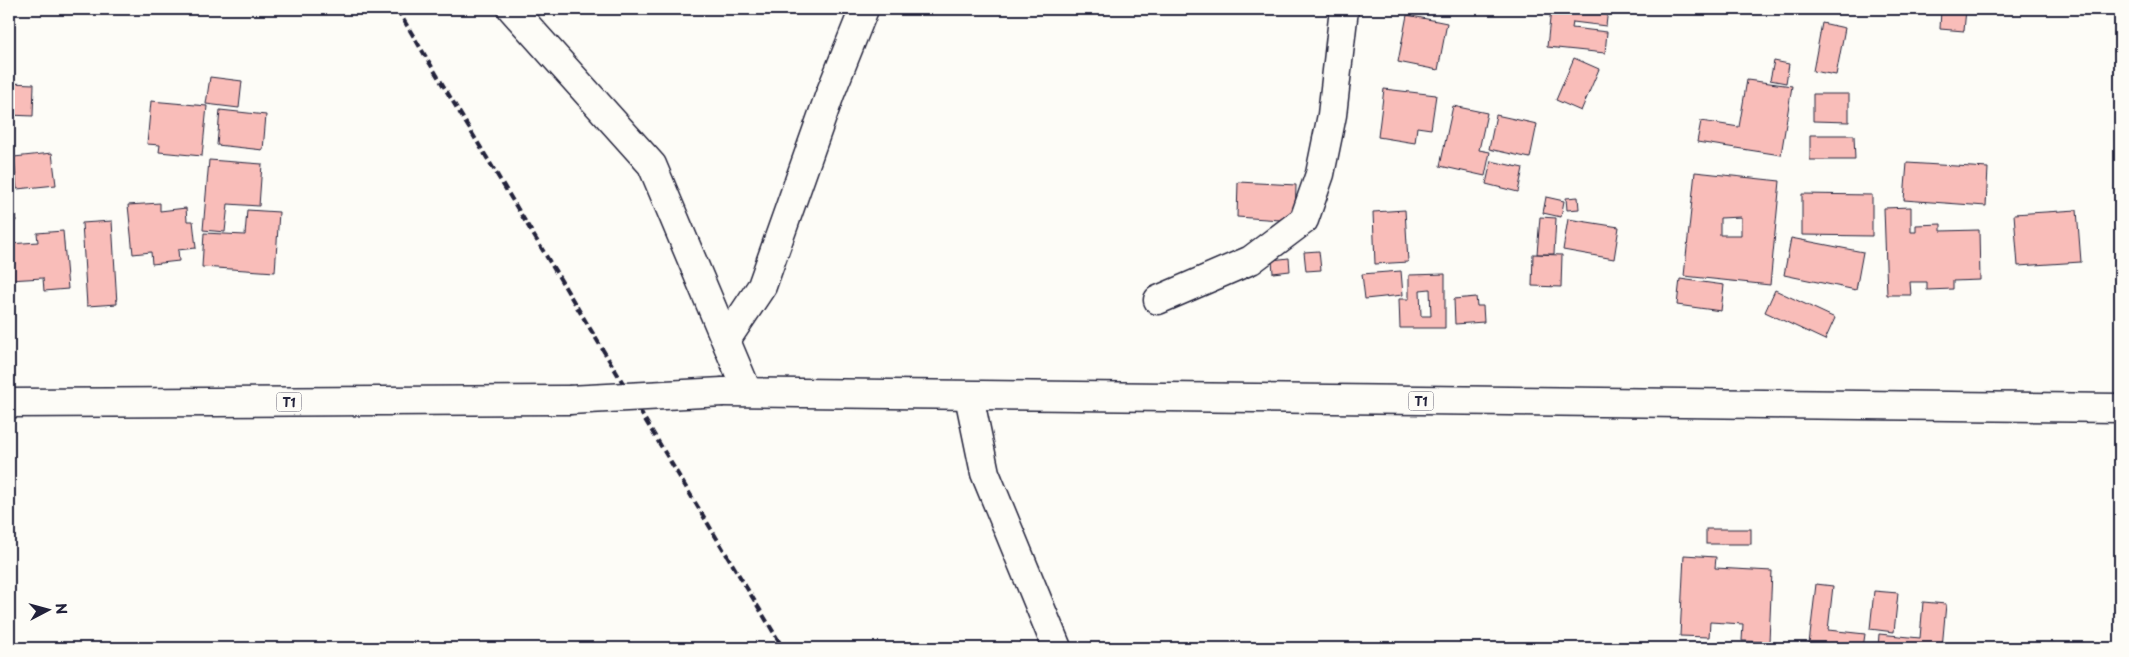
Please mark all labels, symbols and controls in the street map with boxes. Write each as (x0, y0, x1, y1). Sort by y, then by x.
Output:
road number: T1 (276, 392, 302, 412)
road number: T1 (1408, 392, 1434, 411)
north arrow (22, 584, 72, 634)
text: N (50, 602, 72, 615)

